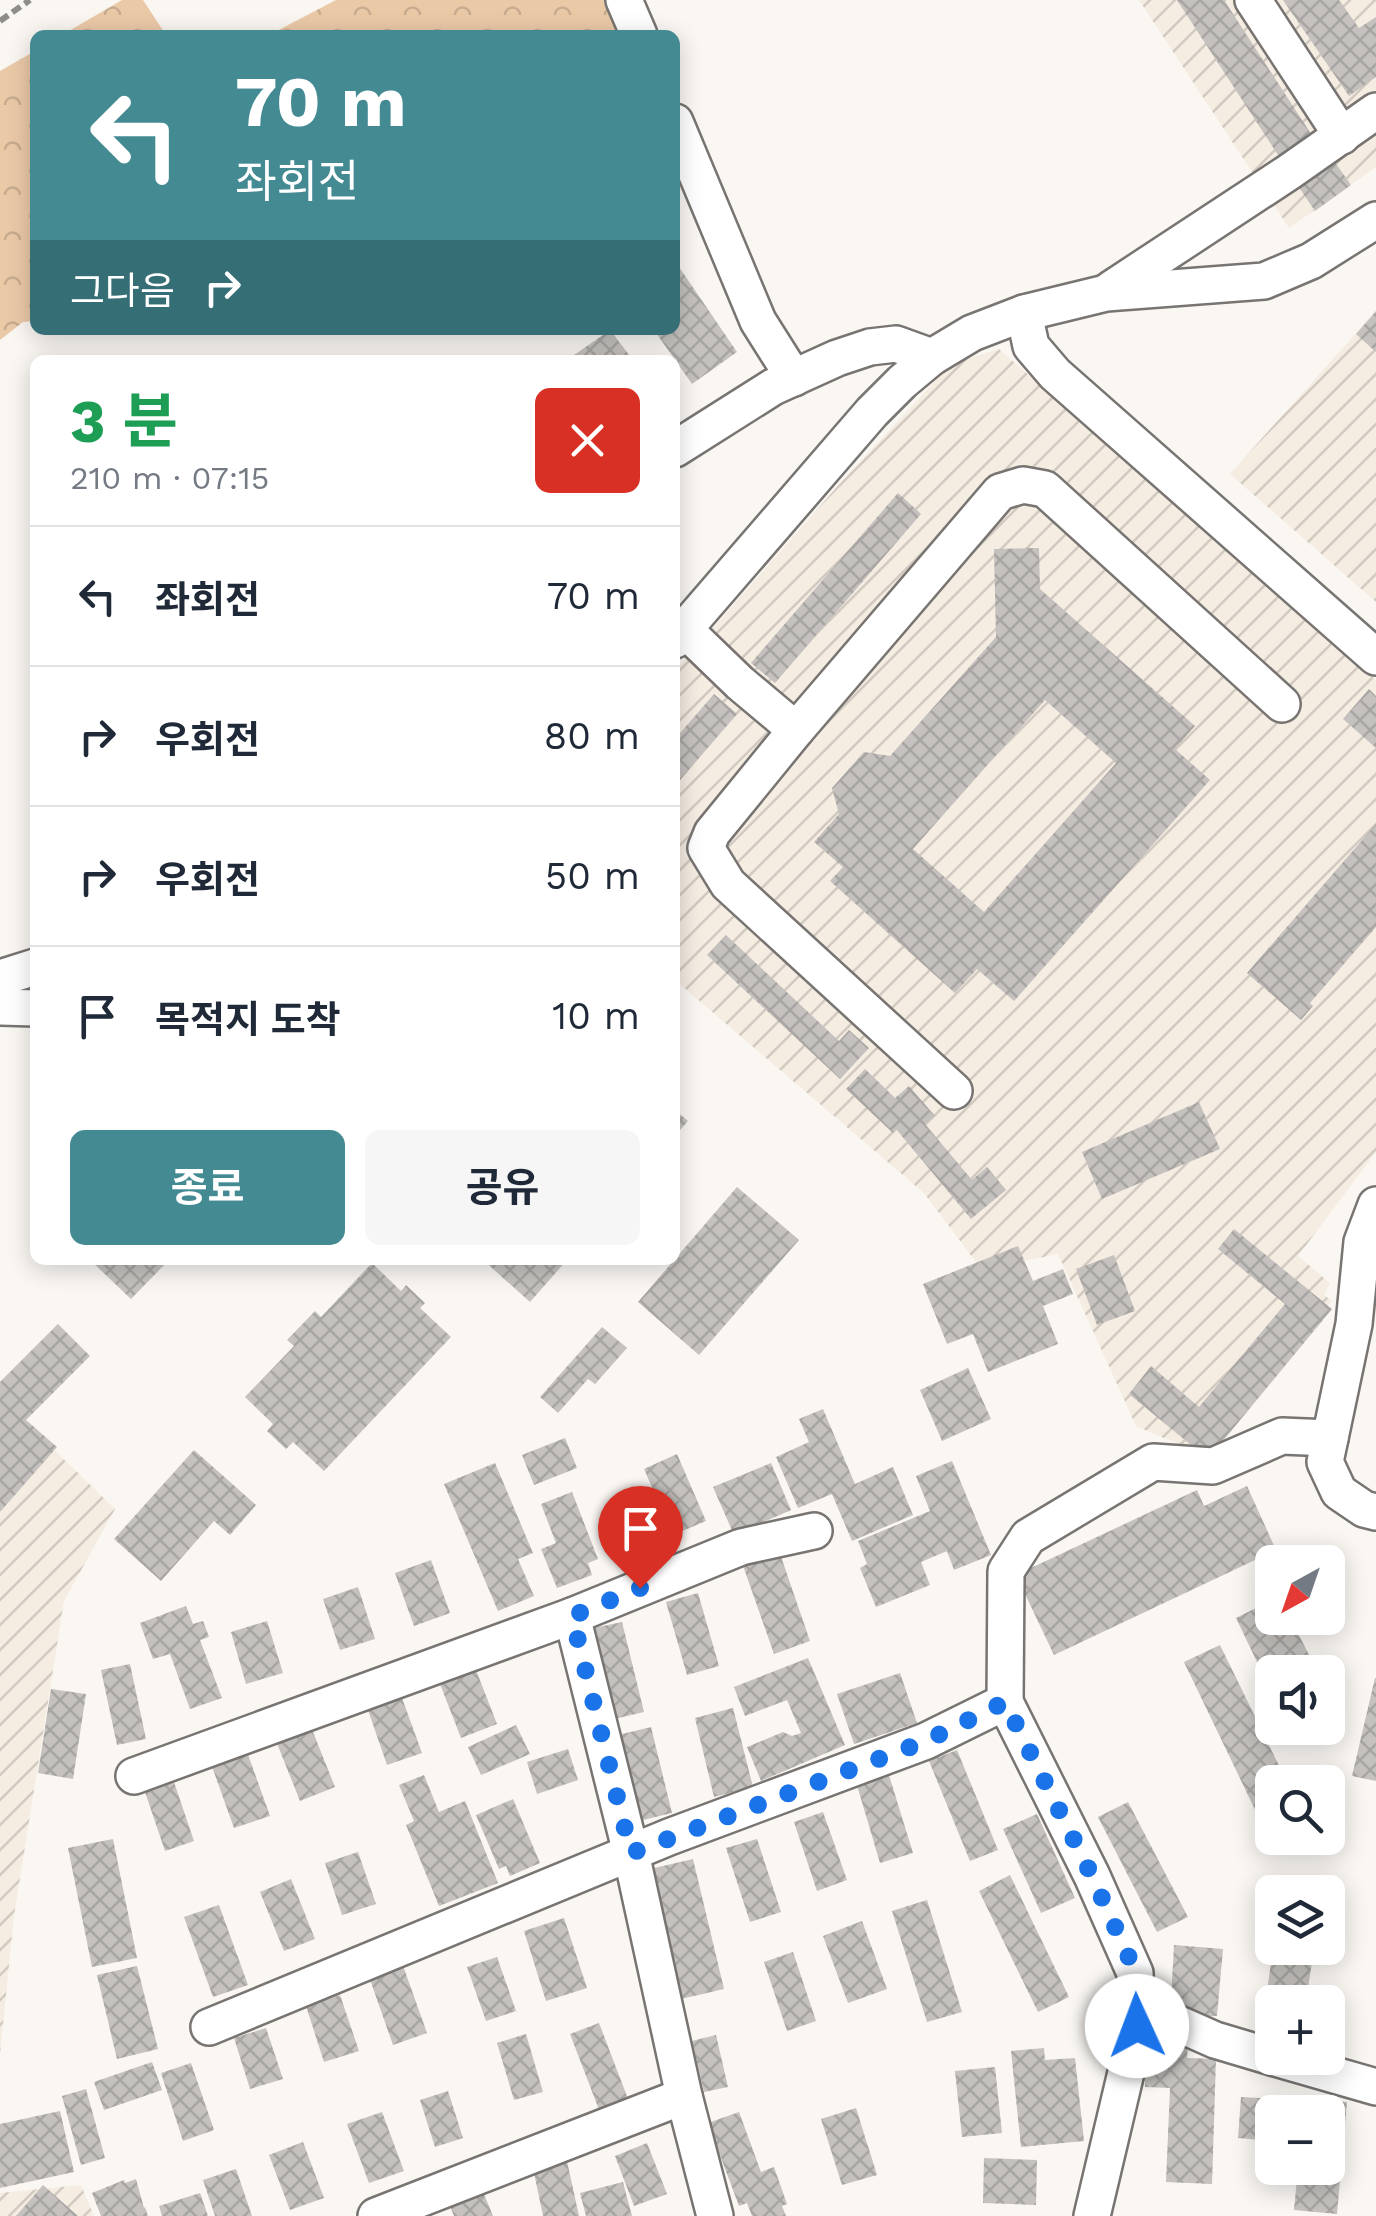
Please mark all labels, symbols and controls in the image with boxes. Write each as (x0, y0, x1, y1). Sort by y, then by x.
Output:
text: 70 m (235, 61, 407, 143)
icon: left (70, 70, 200, 200)
text: 좌회전 (235, 155, 359, 208)
icon: right (195, 260, 250, 315)
text: 그다음 (70, 269, 175, 313)
text: 3 분 (70, 386, 178, 457)
button: close (535, 388, 640, 493)
text: 210 m · 07:15 (70, 459, 269, 497)
icon: left (70, 569, 125, 624)
text: 70 m (547, 574, 640, 618)
text: 좌회전 (155, 578, 260, 622)
icon: right (70, 709, 125, 764)
text: 80 m (544, 714, 640, 758)
text: 우회전 (155, 718, 260, 762)
icon: right (70, 849, 125, 904)
text: 50 m (545, 854, 640, 898)
text: 우회전 (155, 858, 260, 902)
icon: arrive (70, 989, 125, 1044)
text: 10 m (552, 994, 640, 1038)
text: 목적지 도착 (155, 998, 341, 1042)
button: 종료 (70, 1130, 345, 1245)
button: 공유 (365, 1130, 640, 1245)
pin (598, 1486, 683, 1589)
icon: arrive (613, 1501, 668, 1556)
north arrow (1255, 1545, 1345, 1635)
map controls (1255, 1545, 1345, 2185)
button: sound (1255, 1655, 1345, 1745)
button: search (1255, 1765, 1345, 1855)
button: layers (1255, 1875, 1345, 1965)
position arrow (1085, 1974, 1189, 2078)
button: + (1255, 1985, 1345, 2075)
button: − (1255, 2095, 1345, 2185)

